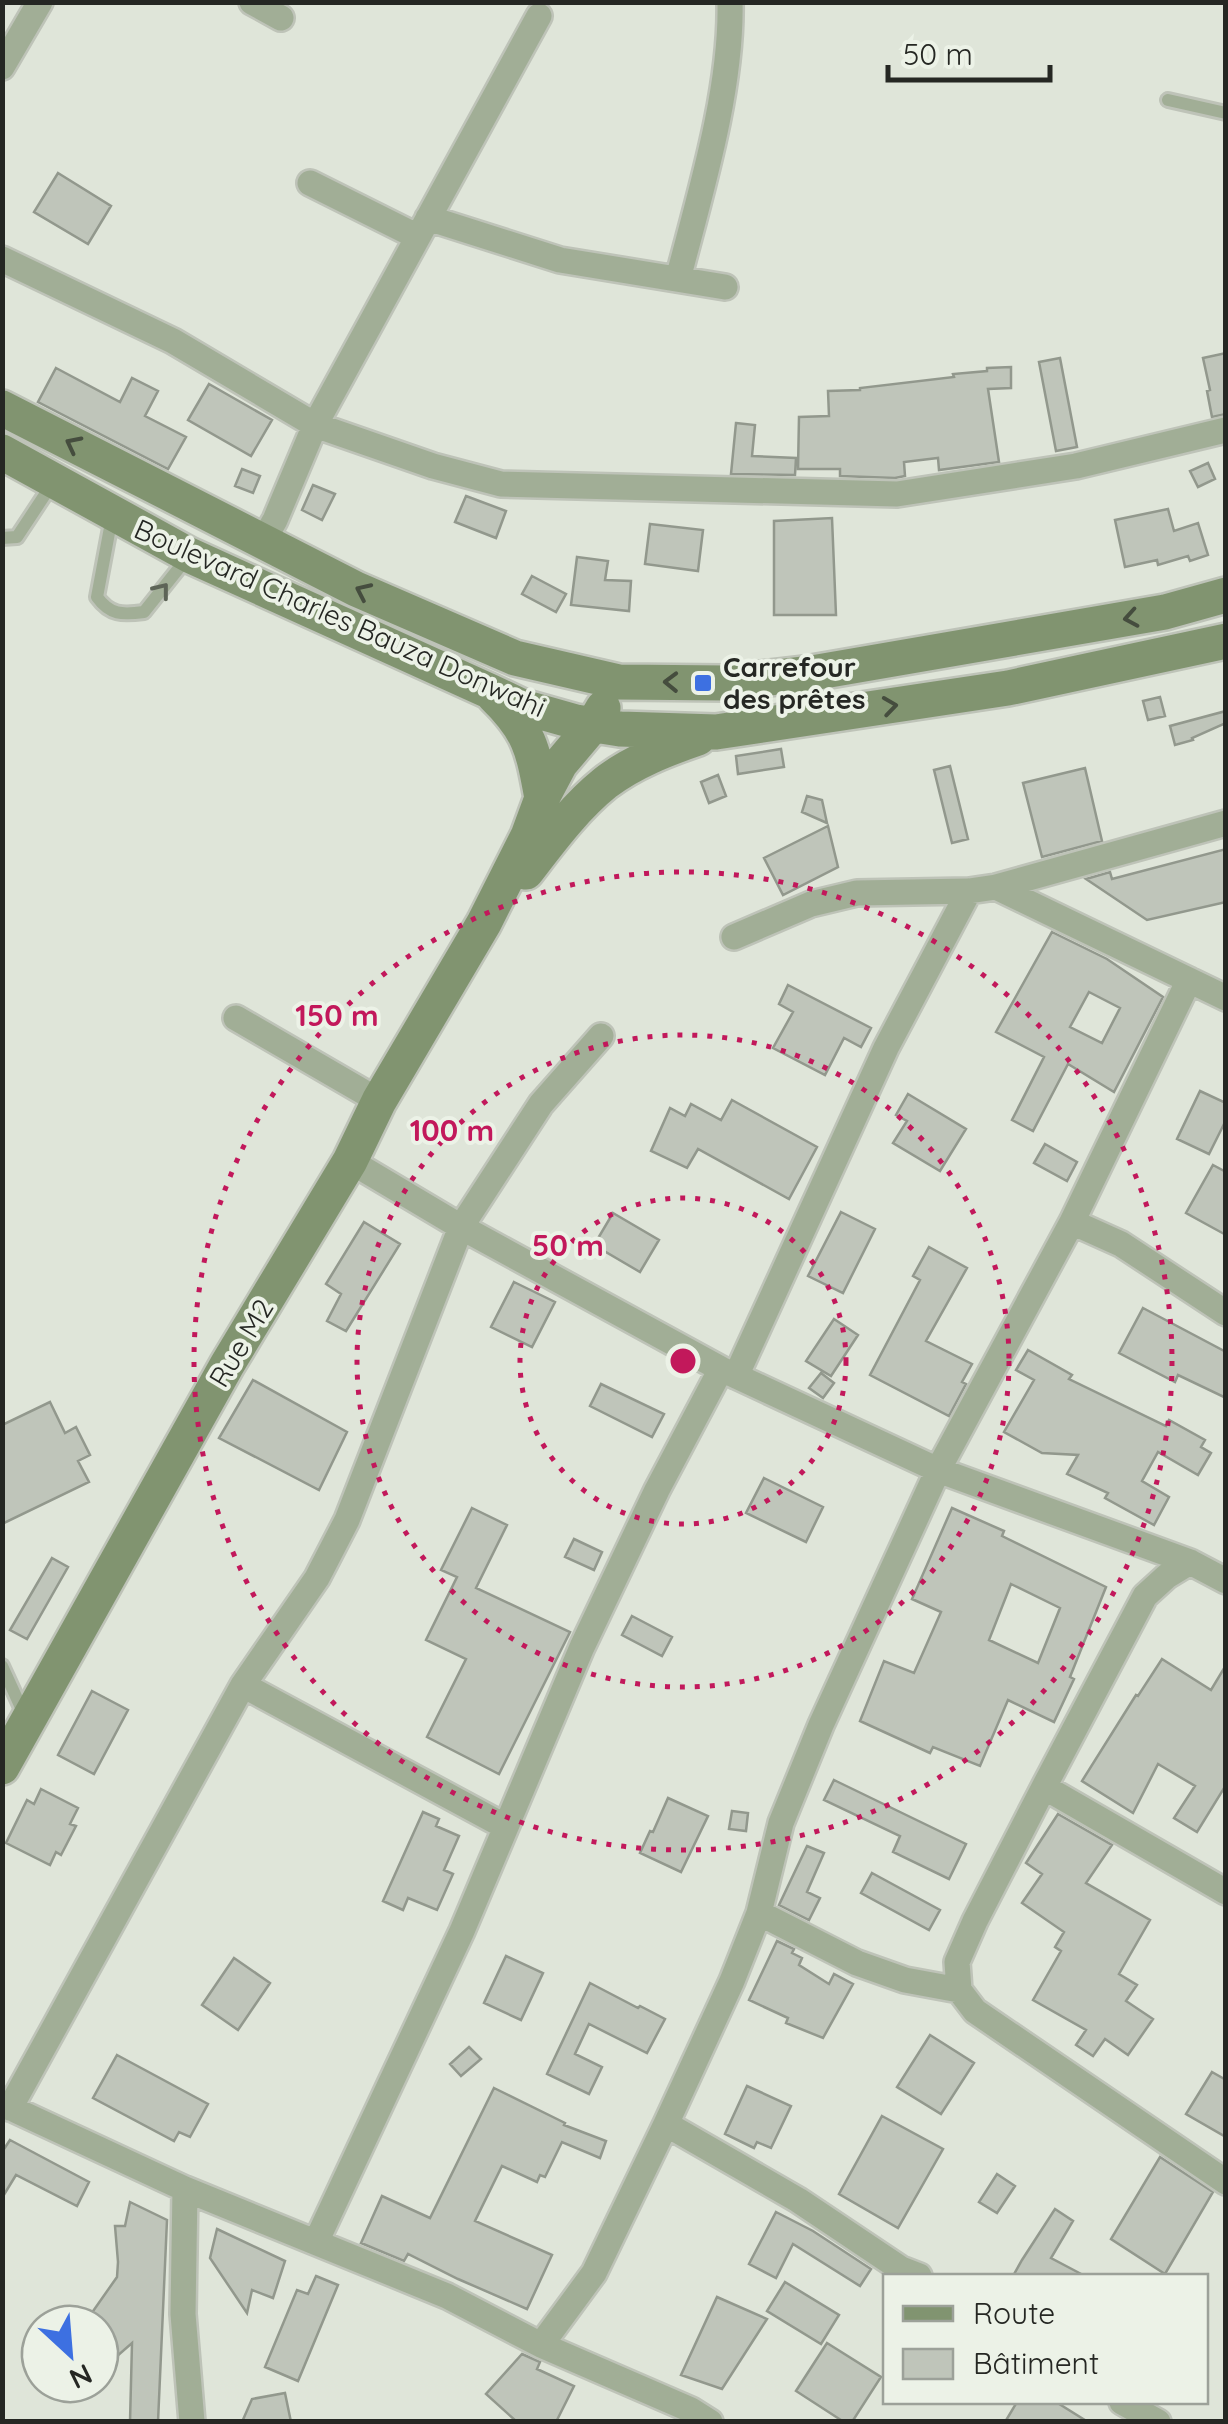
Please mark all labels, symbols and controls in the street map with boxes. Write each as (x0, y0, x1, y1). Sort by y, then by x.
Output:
scale bar (888, 20, 1050, 82)
text: 50 m (903, 35, 973, 73)
one-way arrow (66, 437, 84, 456)
street label: Boulevard Charles Bauza Donwahi (129, 511, 551, 724)
one-way arrow (150, 583, 168, 601)
one-way arrow (355, 583, 373, 603)
one-way arrow (1123, 607, 1139, 628)
place label: Carrefour des prêtes (723, 649, 865, 716)
one-way arrow (663, 671, 678, 693)
marker: Carrefour des prêtes (692, 672, 714, 694)
one-way arrow (882, 696, 899, 717)
text: 150 m (295, 996, 379, 1034)
text: 100 m (410, 1111, 494, 1149)
text: 50 m (532, 1226, 604, 1264)
street label: Rue M2 (201, 1292, 280, 1393)
centre of rings (665, 1343, 701, 1379)
legend (883, 2274, 1208, 2404)
text: Route (973, 2294, 1055, 2332)
north arrow (20, 2304, 120, 2404)
text: Bâtiment (973, 2344, 1099, 2382)
text: N (64, 2357, 98, 2397)

